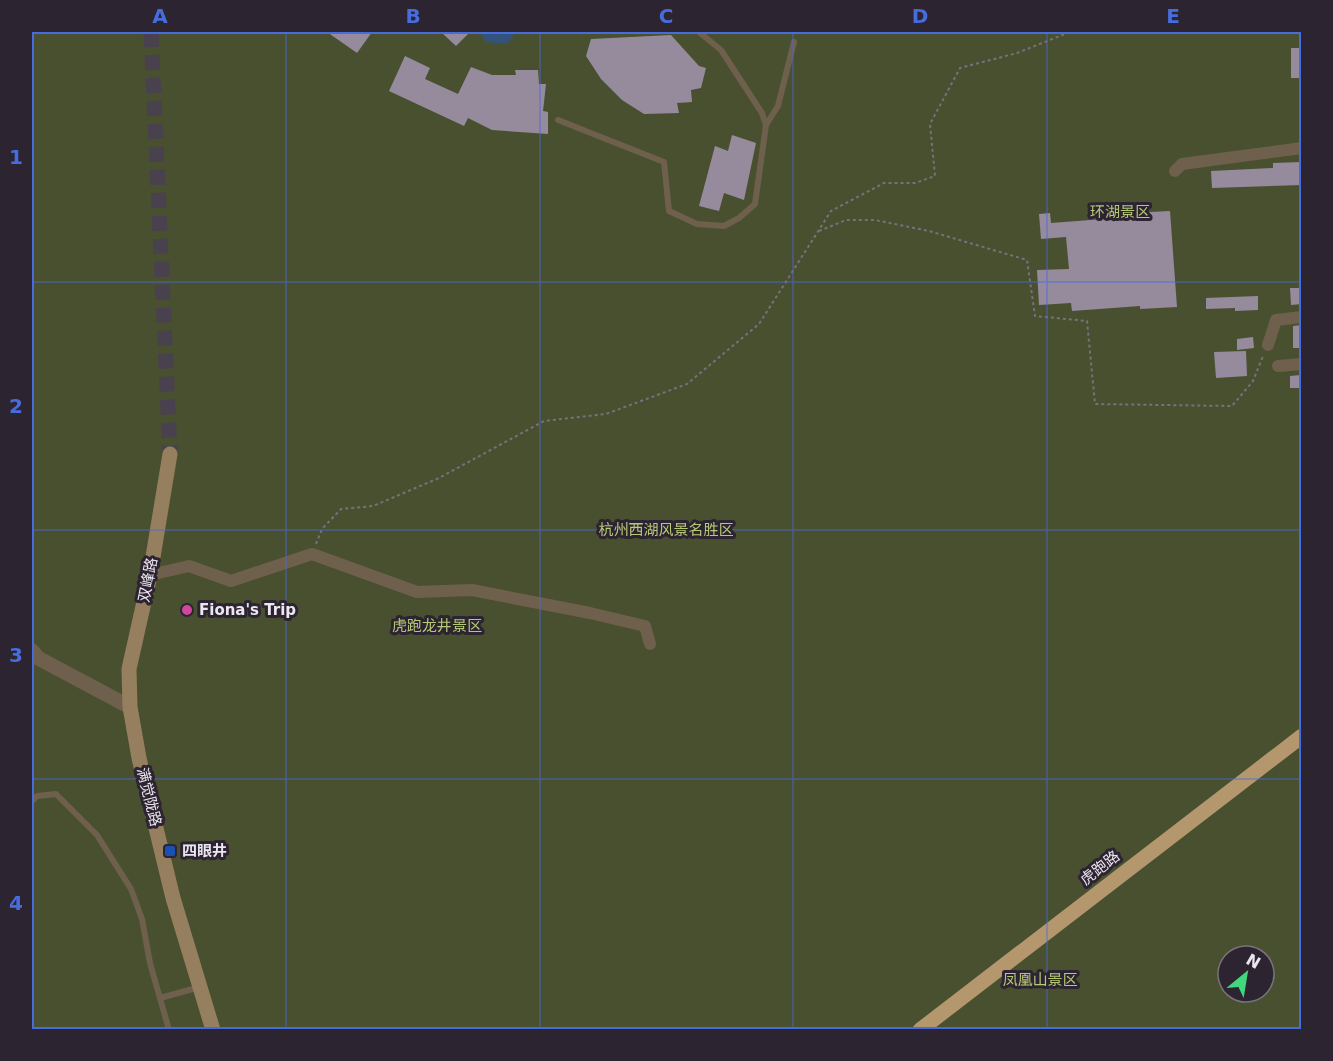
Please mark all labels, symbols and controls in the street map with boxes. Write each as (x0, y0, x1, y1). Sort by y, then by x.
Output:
text: A (152, 4, 168, 28)
text: B (405, 4, 421, 28)
text: C (659, 4, 673, 28)
text: D (912, 4, 928, 28)
text: E (1166, 4, 1180, 28)
text: 1 (9, 145, 23, 169)
park label: 环湖景区 (1090, 203, 1150, 221)
text: 2 (9, 394, 23, 418)
park label: 杭州西湖风景名胜区 (598, 521, 734, 539)
street label: 双峰路 (135, 556, 161, 604)
place label: Fiona's Trip (199, 601, 296, 619)
marker: Fiona's Trip (180, 603, 194, 617)
park label: 虎跑龙井景区 (392, 617, 482, 635)
text: 3 (9, 643, 23, 667)
street label: 满觉陇路 (133, 766, 165, 828)
place label: 四眼井 (182, 842, 227, 860)
marker: 四眼井 (163, 844, 177, 858)
street label: 虎跑路 (1077, 847, 1123, 889)
text: 4 (9, 891, 23, 915)
north arrow (1216, 944, 1276, 1004)
text: N (1243, 950, 1264, 973)
park label: 凤凰山景区 (1002, 971, 1078, 989)

